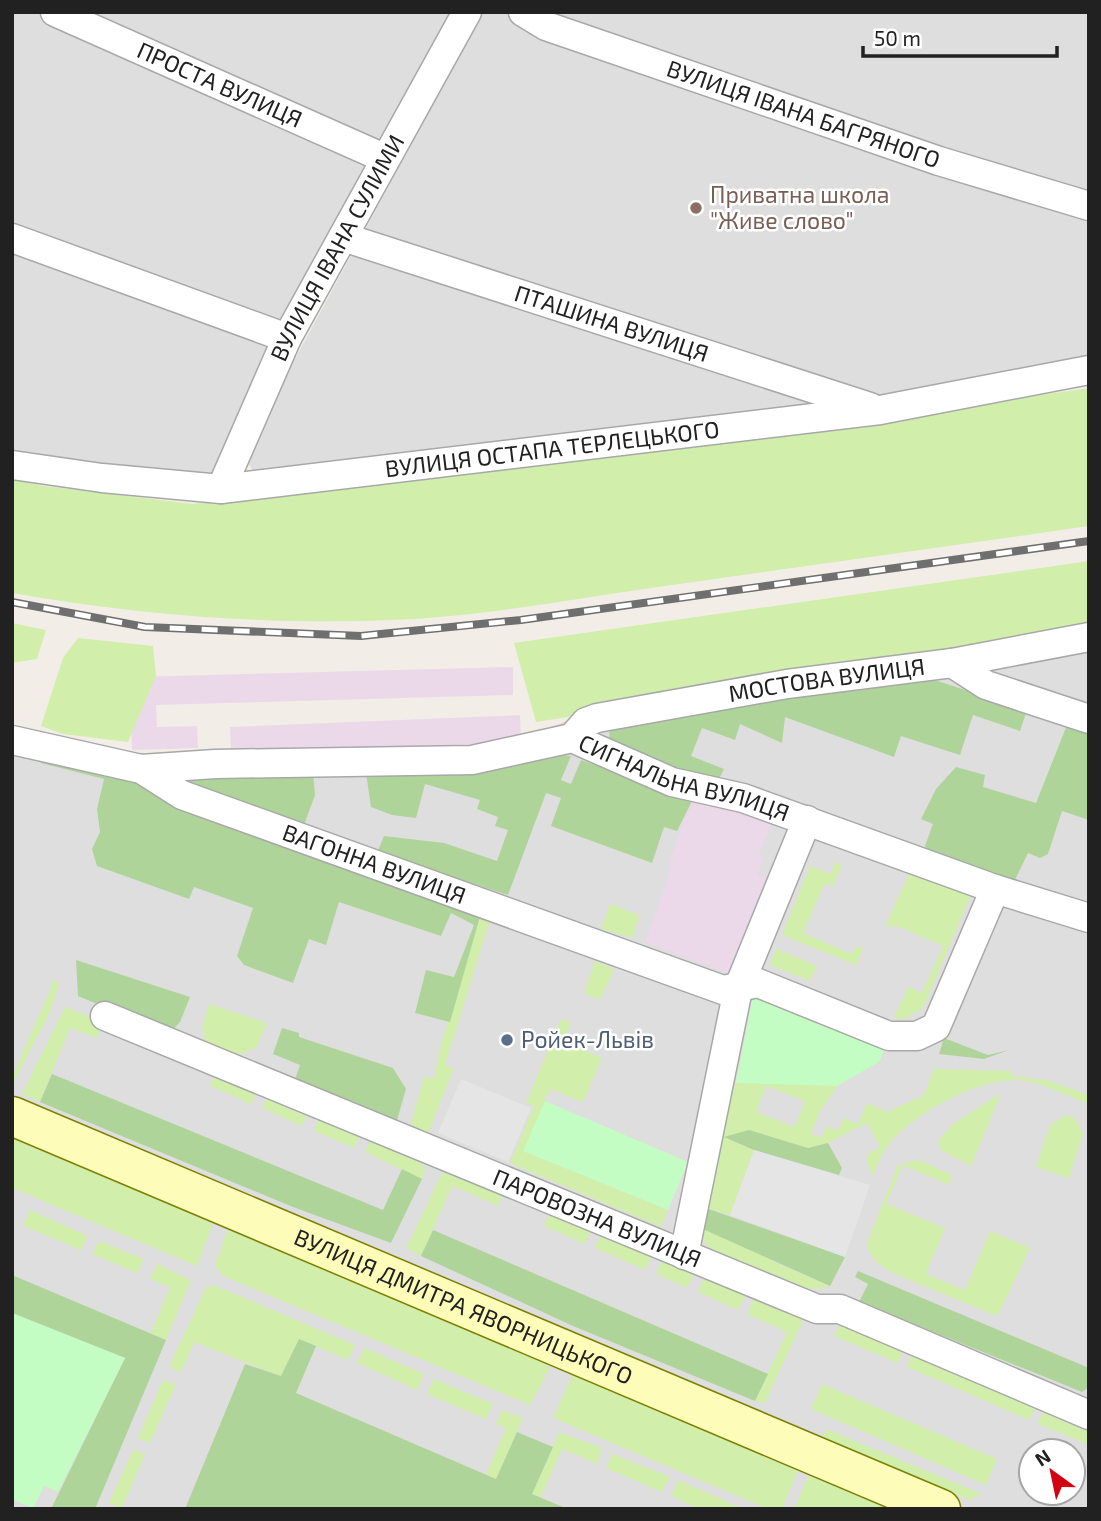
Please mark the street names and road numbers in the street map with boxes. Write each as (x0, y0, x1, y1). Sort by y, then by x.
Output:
street label: ПРОСТА ВУЛИЦЯ (133, 35, 307, 133)
street label: ВУЛИЦЯ ІВАНА БАГРЯНОГО (663, 54, 944, 173)
street label: ВУЛИЦЯ ІВАНА СУЛИМИ (264, 129, 410, 365)
street label: ПТАШИНА ВУЛИЦЯ (511, 278, 712, 367)
street label: ВУЛИЦЯ ОСТАПА ТЕРЛЕЦЬКОГО (383, 414, 721, 482)
street label: МОСТОВА ВУЛИЦЯ (726, 652, 927, 707)
street label: СИГНАЛЬНА ВУЛИЦЯ (575, 728, 793, 827)
street label: ВАГОННА ВУЛИЦЯ (279, 817, 470, 909)
street label: ПАРОВОЗНА ВУЛИЦЯ (489, 1162, 706, 1273)
street label: ВУЛИЦЯ ДМИТРА ЯВОРНИЦЬКОГО (290, 1222, 637, 1390)

